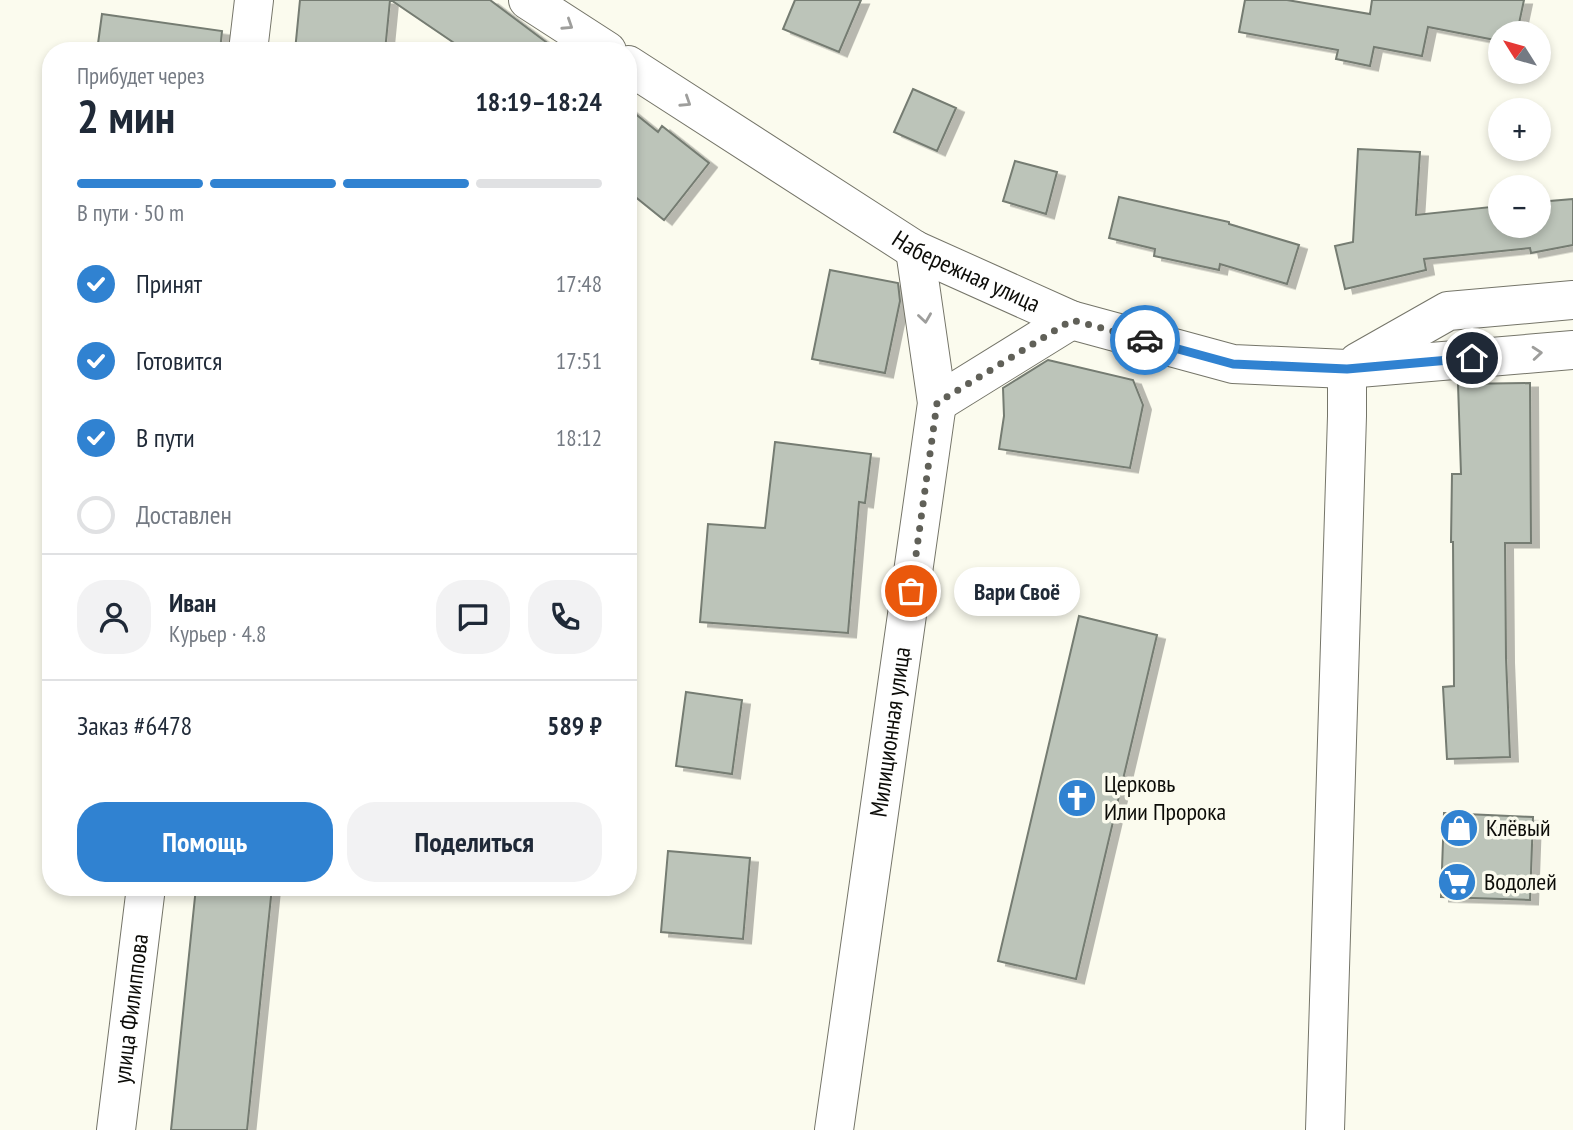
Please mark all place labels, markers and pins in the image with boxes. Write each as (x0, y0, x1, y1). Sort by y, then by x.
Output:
pin (1442, 328, 1502, 388)
pin (881, 561, 941, 621)
callout: Вари Своё (953, 566, 1079, 616)
place label: Церковь Илии Пророка (1104, 768, 1226, 827)
church icon: Церковь Илии Пророка (1056, 777, 1098, 819)
shop icon: Клёвый (1438, 807, 1480, 849)
place label: Клёвый (1486, 812, 1550, 843)
supermarket icon: Водолей (1436, 861, 1478, 903)
place label: Водолей (1484, 866, 1557, 897)

